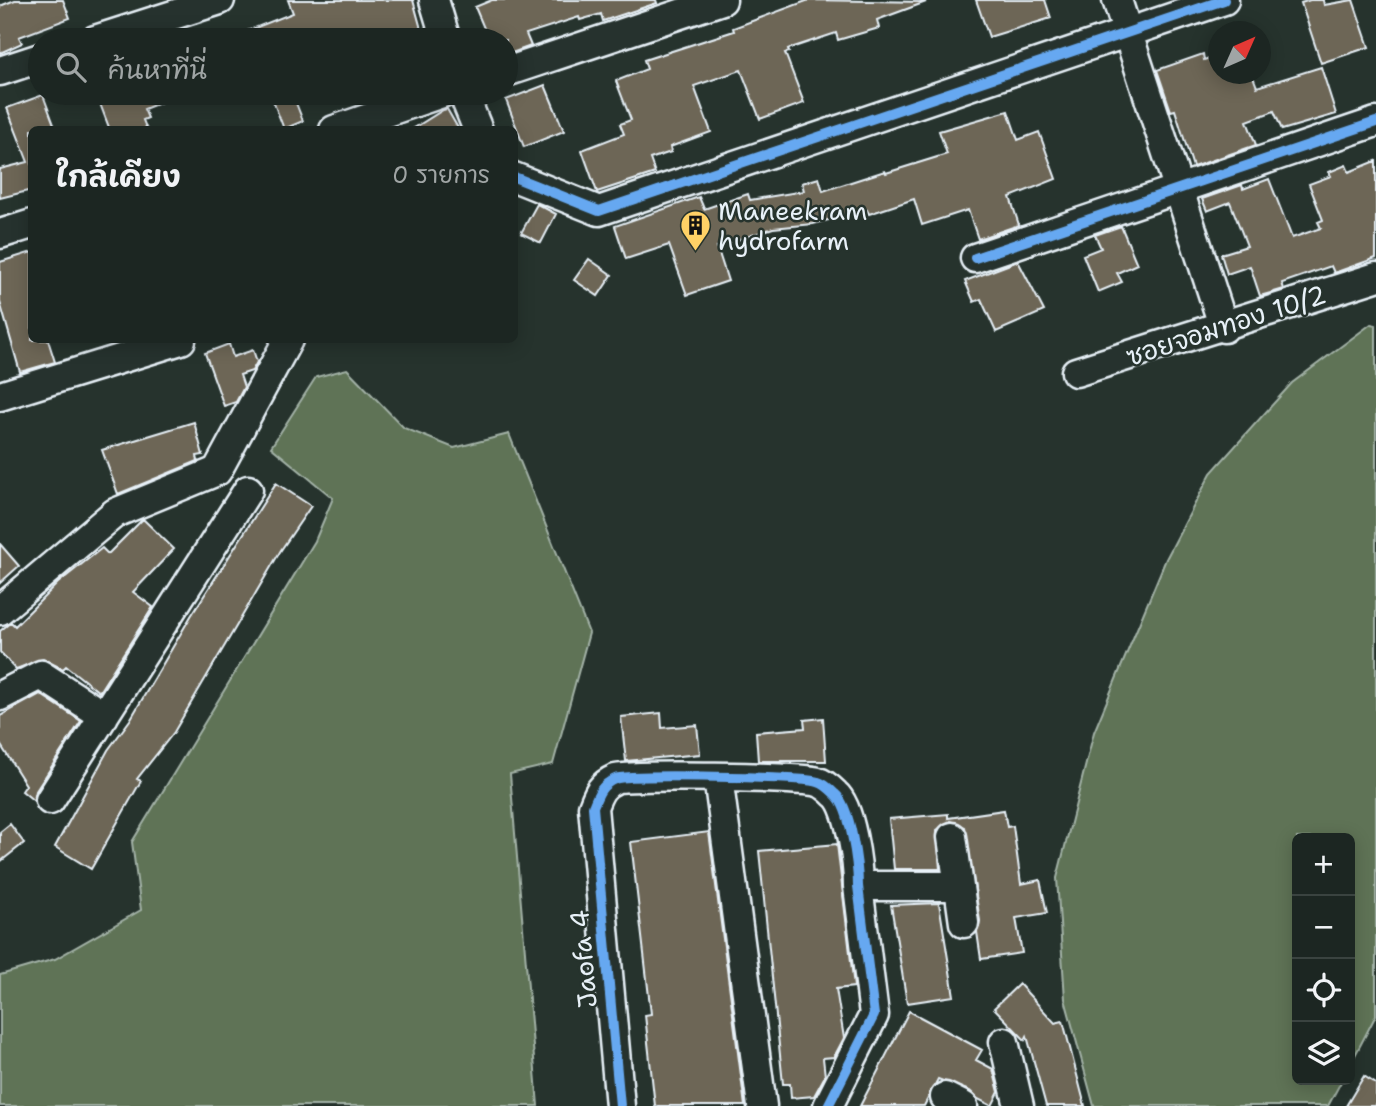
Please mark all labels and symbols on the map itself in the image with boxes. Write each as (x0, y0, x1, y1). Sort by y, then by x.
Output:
north arrow (1208, 21, 1271, 84)
place label: Maneekram hydrofarm (718, 193, 867, 258)
building icon: Maneekram hydrofarm (678, 208, 712, 252)
street label: ซอยจอมทอง 10/2 (1122, 276, 1330, 374)
street label: Jaofa 4 (561, 909, 605, 1009)

